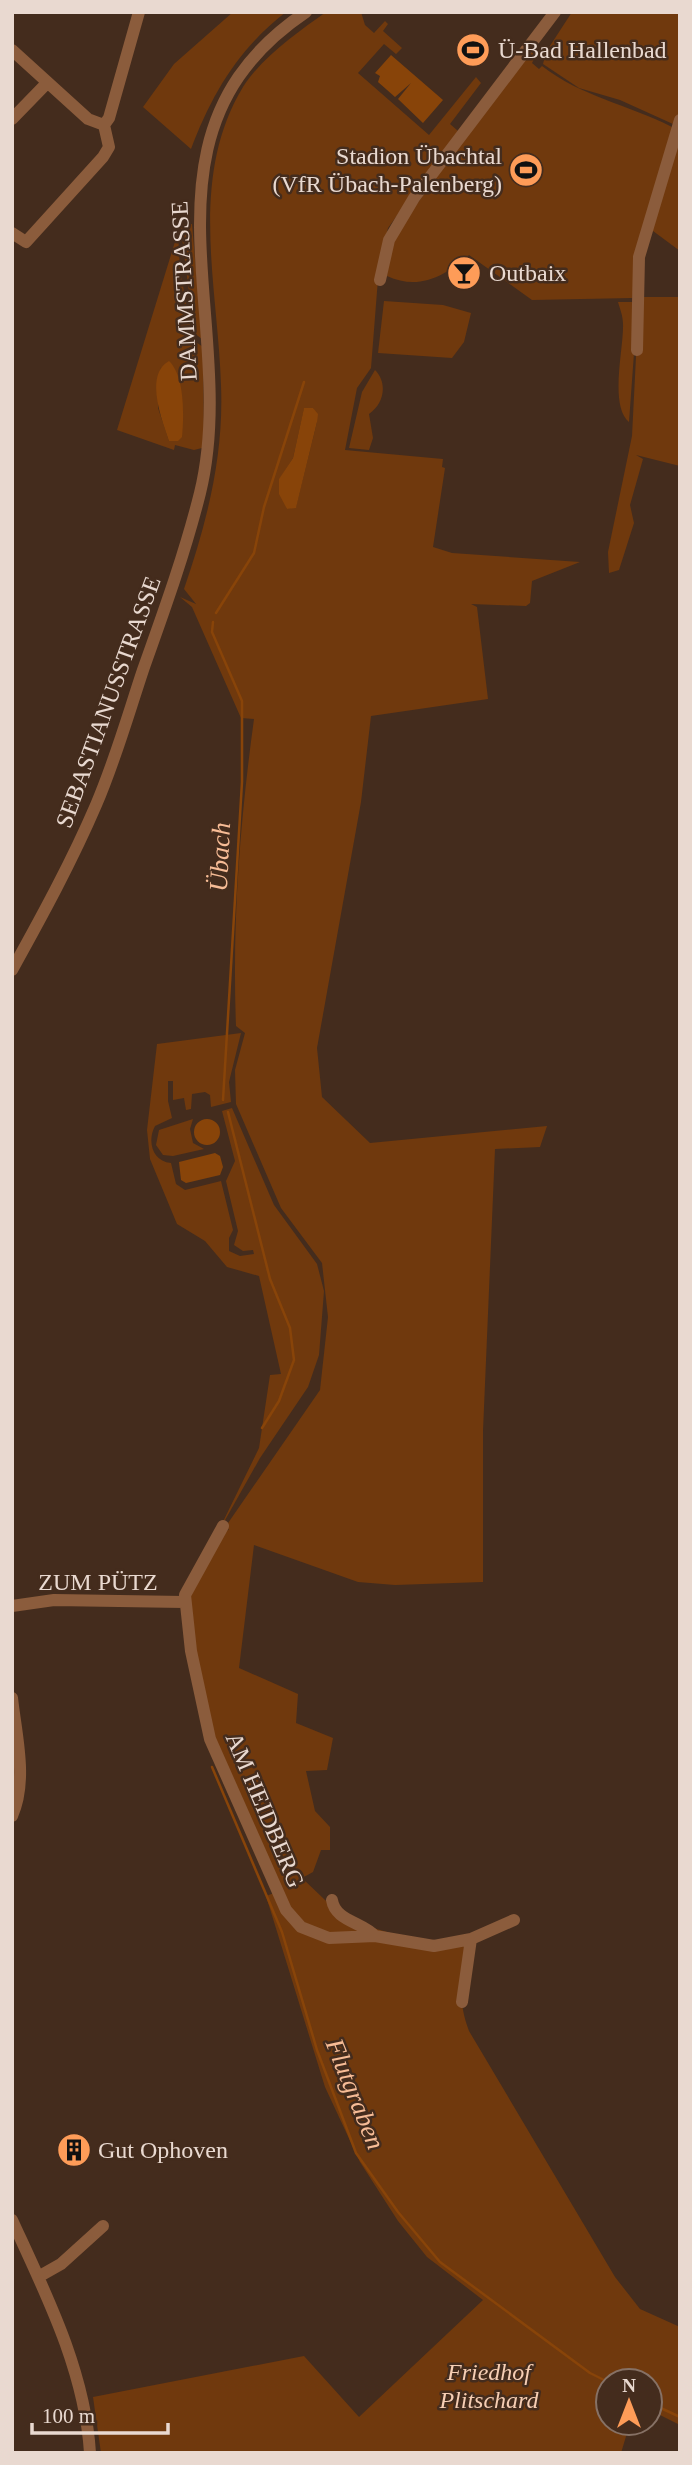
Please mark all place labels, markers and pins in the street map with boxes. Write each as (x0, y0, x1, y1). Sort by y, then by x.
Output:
sports icon: Ü-Bad Hallenbad (454, 31, 492, 69)
place label: Ü-Bad Hallenbad (498, 37, 667, 63)
place label: Stadion Übachtal (VfR Übach-Palenberg) (273, 143, 502, 197)
sports icon: Stadion Übachtal (VfR Übach-Palenberg) (507, 151, 545, 189)
bar icon: Outbaix (445, 254, 483, 292)
place label: Outbaix (489, 260, 566, 286)
building icon: Gut Ophoven (55, 2131, 93, 2169)
place label: Gut Ophoven (98, 2137, 228, 2163)

